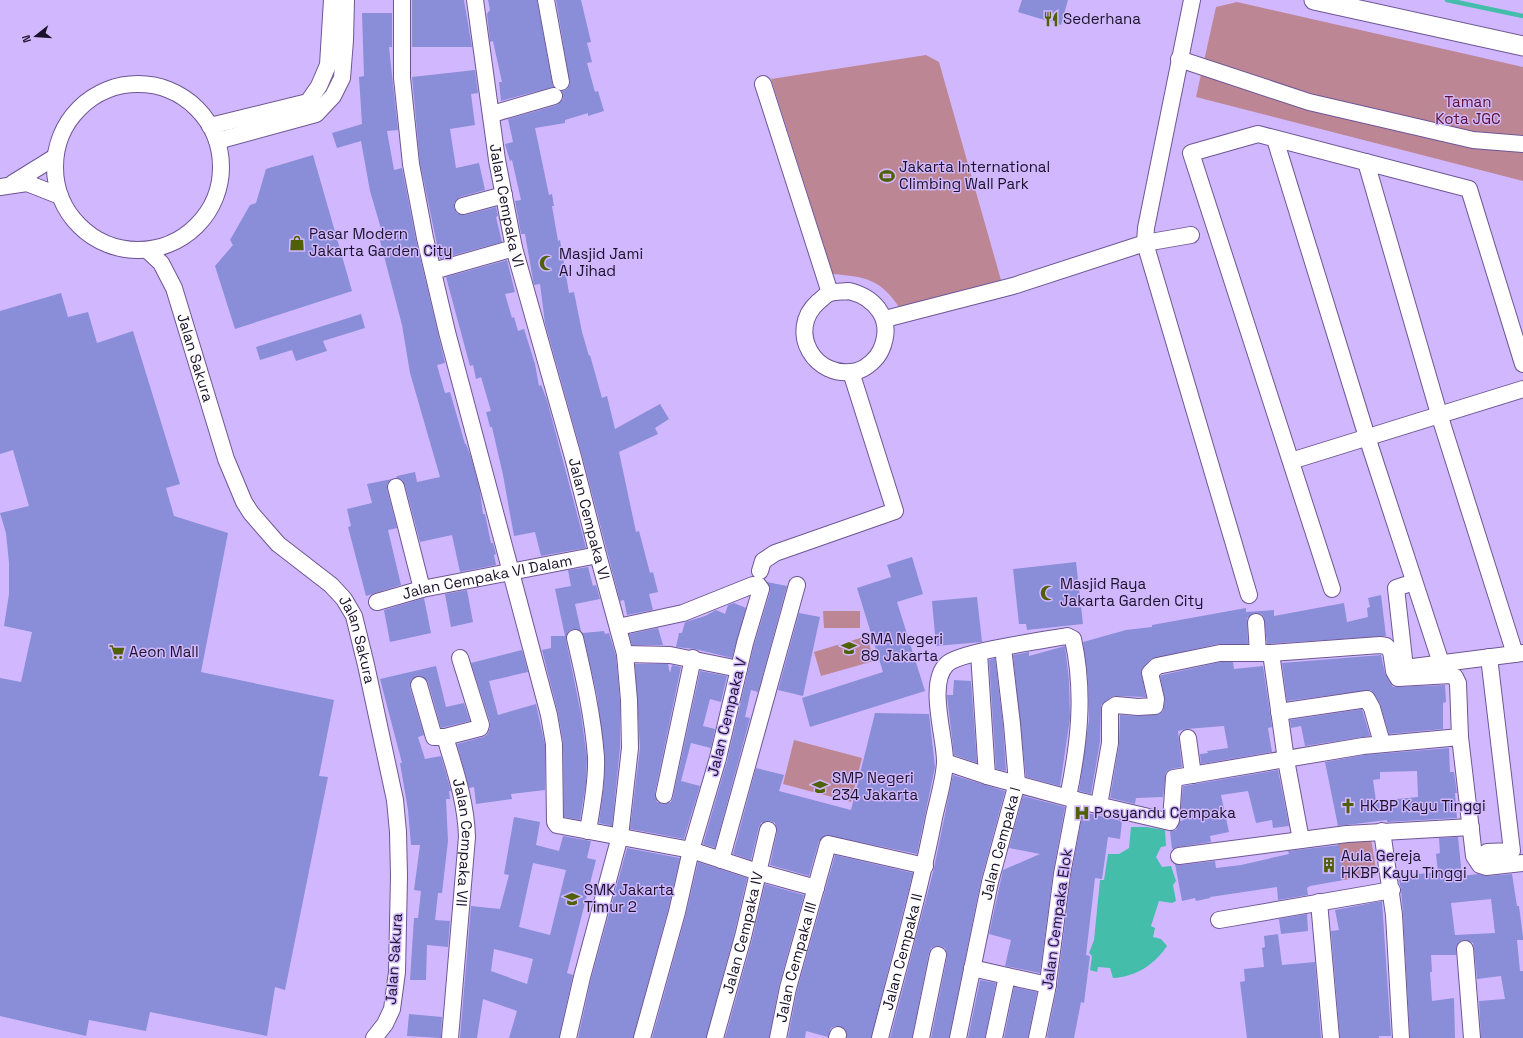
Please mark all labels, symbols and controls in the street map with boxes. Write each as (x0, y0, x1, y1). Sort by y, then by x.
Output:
place label: Sederhana (1063, 9, 1141, 28)
restaurant icon: Sederhana (1042, 10, 1060, 28)
north arrow (16, 16, 56, 56)
text: N (19, 33, 34, 44)
park label: Taman Kota JGC (1435, 92, 1501, 128)
street label: Jalan Cempaka VI (486, 143, 529, 269)
place label: Jakarta International Climbing Wall Park (899, 157, 1050, 193)
sports icon: Jakarta International Climbing Wall Park (878, 167, 896, 185)
place label: Pasar Modern Jakarta Garden City (309, 224, 453, 260)
shop icon: Pasar Modern Jakarta Garden City (288, 234, 306, 252)
place label: Masjid Jami Al Jihad (559, 244, 643, 280)
mosque icon: Masjid Jami Al Jihad (538, 254, 556, 272)
street label: Jalan Sakura (173, 311, 218, 404)
street label: Jalan Cempaka VI (565, 455, 614, 582)
street label: Jalan Cempaka VI Dalam (400, 550, 574, 603)
place label: Masjid Raya Jakarta Garden City (1060, 574, 1204, 610)
mosque icon: Masjid Raya Jakarta Garden City (1039, 584, 1057, 602)
street label: Jalan Sakura (335, 592, 380, 686)
place label: SMA Negeri 89 Jakarta (861, 629, 943, 665)
school or university icon: SMA Negeri 89 Jakarta (840, 639, 858, 657)
place label: Aeon Mall (129, 642, 199, 661)
supermarket icon: Aeon Mall (108, 643, 126, 661)
street label: Jalan Cempaka V (703, 656, 750, 778)
place label: SMP Negeri 234 Jakarta (832, 768, 918, 804)
street label: Jalan Cempaka VII (449, 776, 477, 907)
school or university icon: SMP Negeri 234 Jakarta (811, 778, 829, 796)
street label: Jalan Cempaka I (976, 785, 1024, 902)
place label: HKBP Kayu Tinggi (1360, 796, 1486, 815)
church icon: HKBP Kayu Tinggi (1339, 797, 1357, 815)
place label: Posyandu Cempaka (1094, 803, 1236, 822)
hospital icon: Posyandu Cempaka (1073, 804, 1091, 822)
place label: Aula Gereja HKBP Kayu Tinggi (1341, 846, 1467, 882)
street label: Jalan Cempaka Elok (1037, 847, 1076, 991)
building icon: Aula Gereja HKBP Kayu Tinggi (1320, 856, 1338, 874)
street label: Jalan Cempaka IV (718, 869, 767, 996)
place label: SMK Jakarta Timur 2 (584, 880, 674, 916)
school or university icon: SMK Jakarta Timur 2 (563, 890, 581, 908)
street label: Jalan Cempaka II (878, 891, 926, 1012)
street label: Jalan Cempaka III (771, 900, 820, 1024)
street label: Jalan Sakura (381, 912, 406, 1005)

